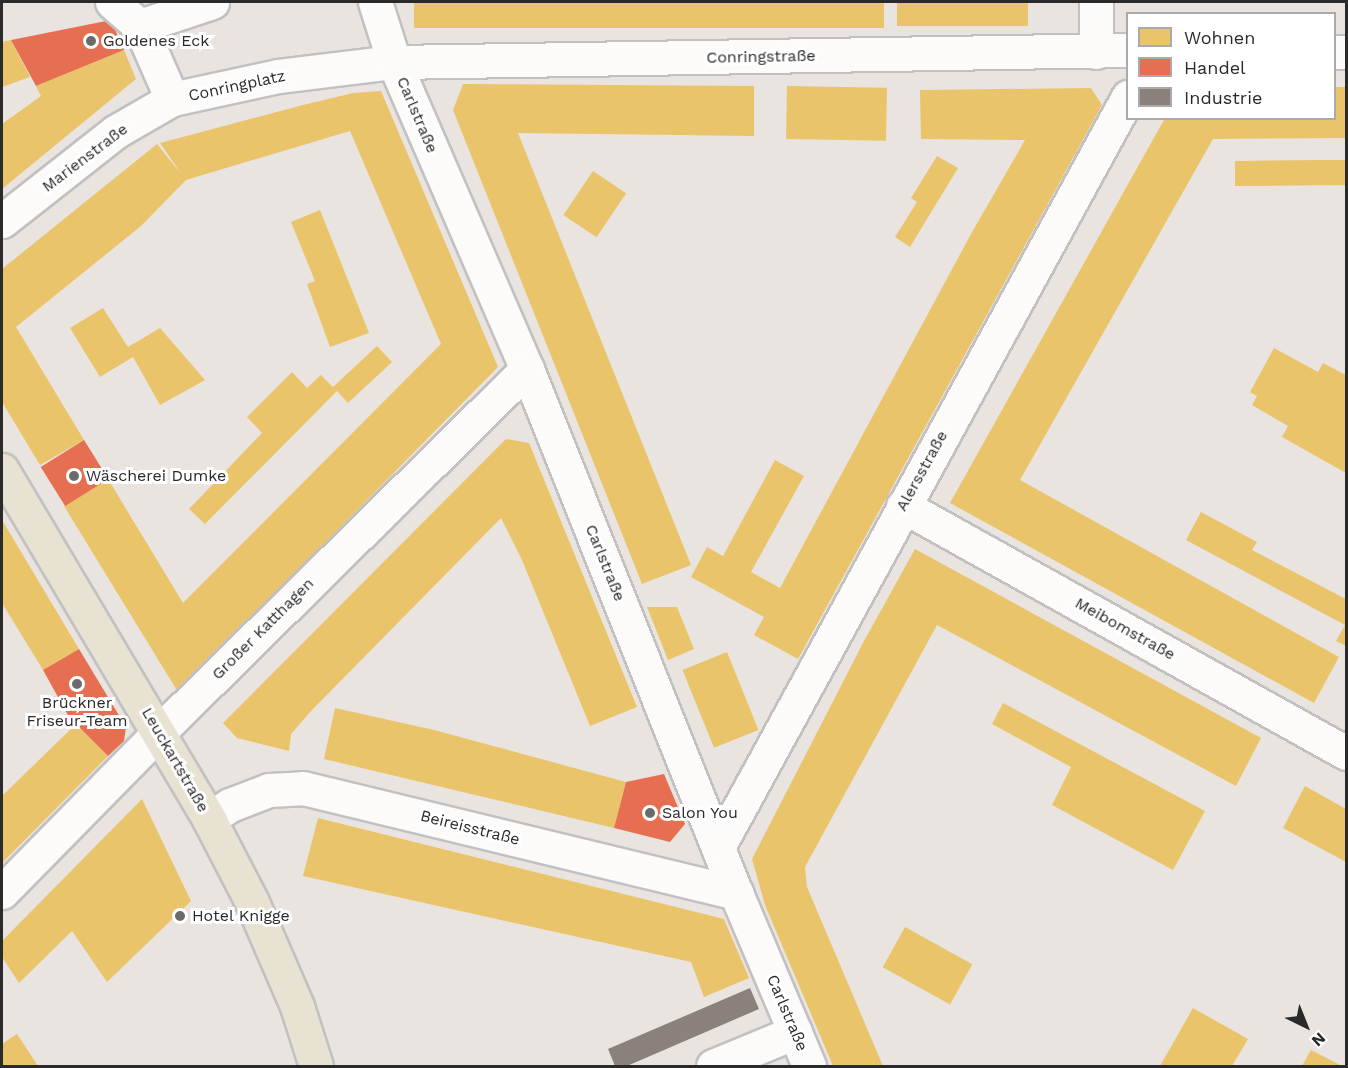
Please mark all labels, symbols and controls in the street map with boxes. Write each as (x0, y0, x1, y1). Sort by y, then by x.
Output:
legend (1126, 12, 1336, 120)
text: Wohnen (1184, 27, 1255, 48)
place label: Goldenes Eck (103, 31, 209, 51)
marker: Goldenes Eck (84, 34, 98, 48)
street label: Conringstraße (706, 46, 816, 68)
text: Handel (1184, 57, 1246, 78)
street label: Conringplatz (187, 66, 287, 106)
street label: Carlstraße (392, 74, 442, 156)
text: Industrie (1184, 87, 1262, 108)
street label: Marienstraße (38, 120, 132, 196)
street label: Alersstraße (892, 427, 952, 515)
place label: Wäscherei Dumke (86, 466, 226, 486)
marker: Wäscherei Dumke (67, 469, 81, 483)
street label: Carlstraße (581, 522, 629, 604)
street label: Großer Katthagen (208, 574, 318, 684)
street label: Meibomstraße (1072, 594, 1178, 664)
marker: Brückner Friseur-Team (70, 677, 84, 691)
place label: Brückner Friseur-Team (27, 693, 127, 731)
street label: Leuckartstraße (137, 704, 213, 816)
place label: Salon You (662, 803, 738, 823)
street label: Beireisstraße (418, 806, 522, 850)
marker: Salon You (643, 806, 657, 820)
place label: Hotel Knigge (192, 906, 290, 926)
marker: Hotel Knigge (173, 909, 187, 923)
street label: Carlstraße (762, 972, 812, 1054)
north arrow (1276, 996, 1336, 1056)
text: N (1308, 1029, 1329, 1051)

